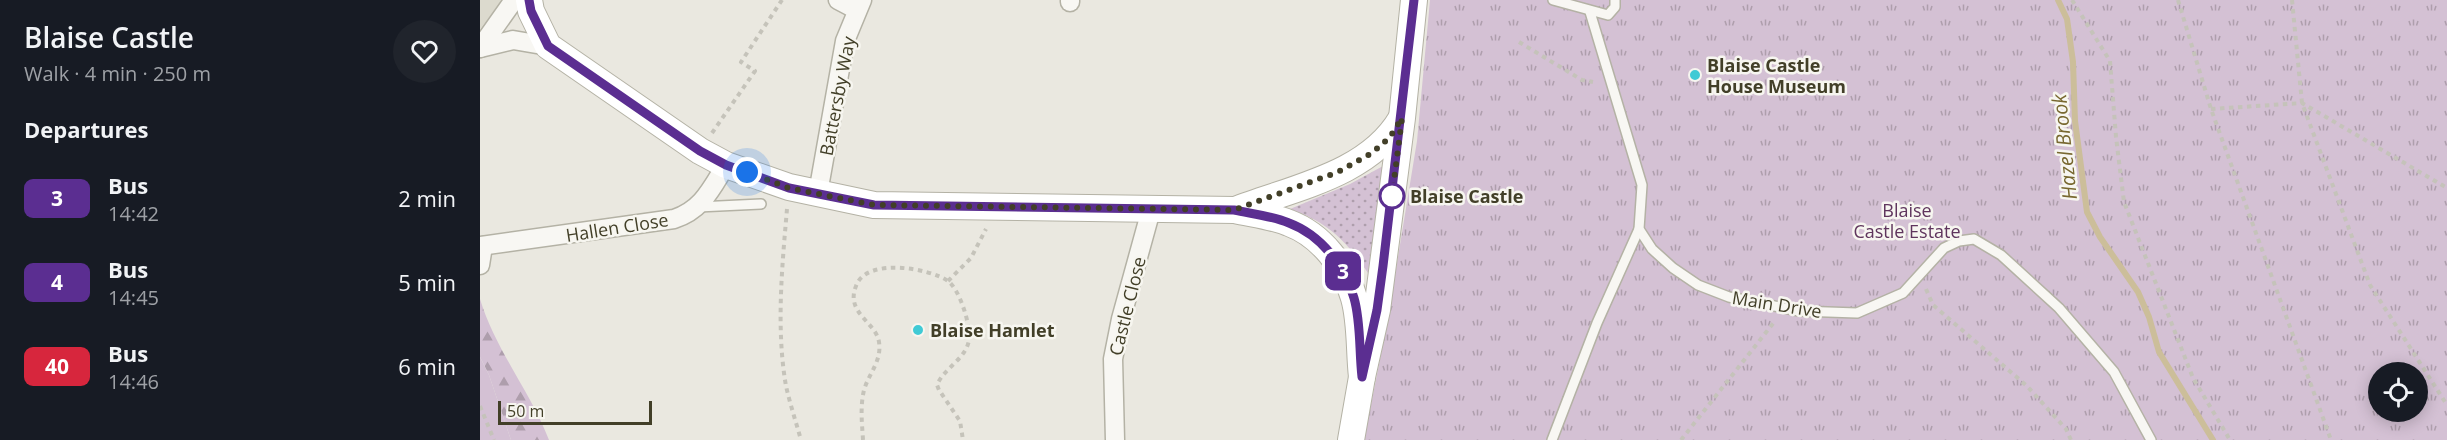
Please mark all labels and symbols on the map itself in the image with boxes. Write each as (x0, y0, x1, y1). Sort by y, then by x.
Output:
street label: Battersby Way (814, 33, 860, 158)
place label: Blaise Castle House Museum (1707, 53, 1846, 98)
marker: Blaise Castle House Museum (1688, 68, 1702, 82)
water label: Hazel Brook (2045, 92, 2083, 201)
your location (732, 157, 762, 187)
marker: Blaise Castle (1379, 183, 1405, 209)
place label: Blaise Castle (1410, 184, 1523, 208)
park label: Blaise Castle Estate (1853, 198, 1961, 243)
street label: Hallen Close (564, 207, 670, 247)
line badge: 3 (1324, 252, 1362, 290)
street label: Castle Close (1103, 254, 1151, 358)
street label: Main Drive (1730, 285, 1824, 323)
place label: Blaise Hamlet (930, 318, 1055, 342)
marker: Blaise Hamlet (911, 323, 925, 337)
scale bar (498, 398, 652, 426)

